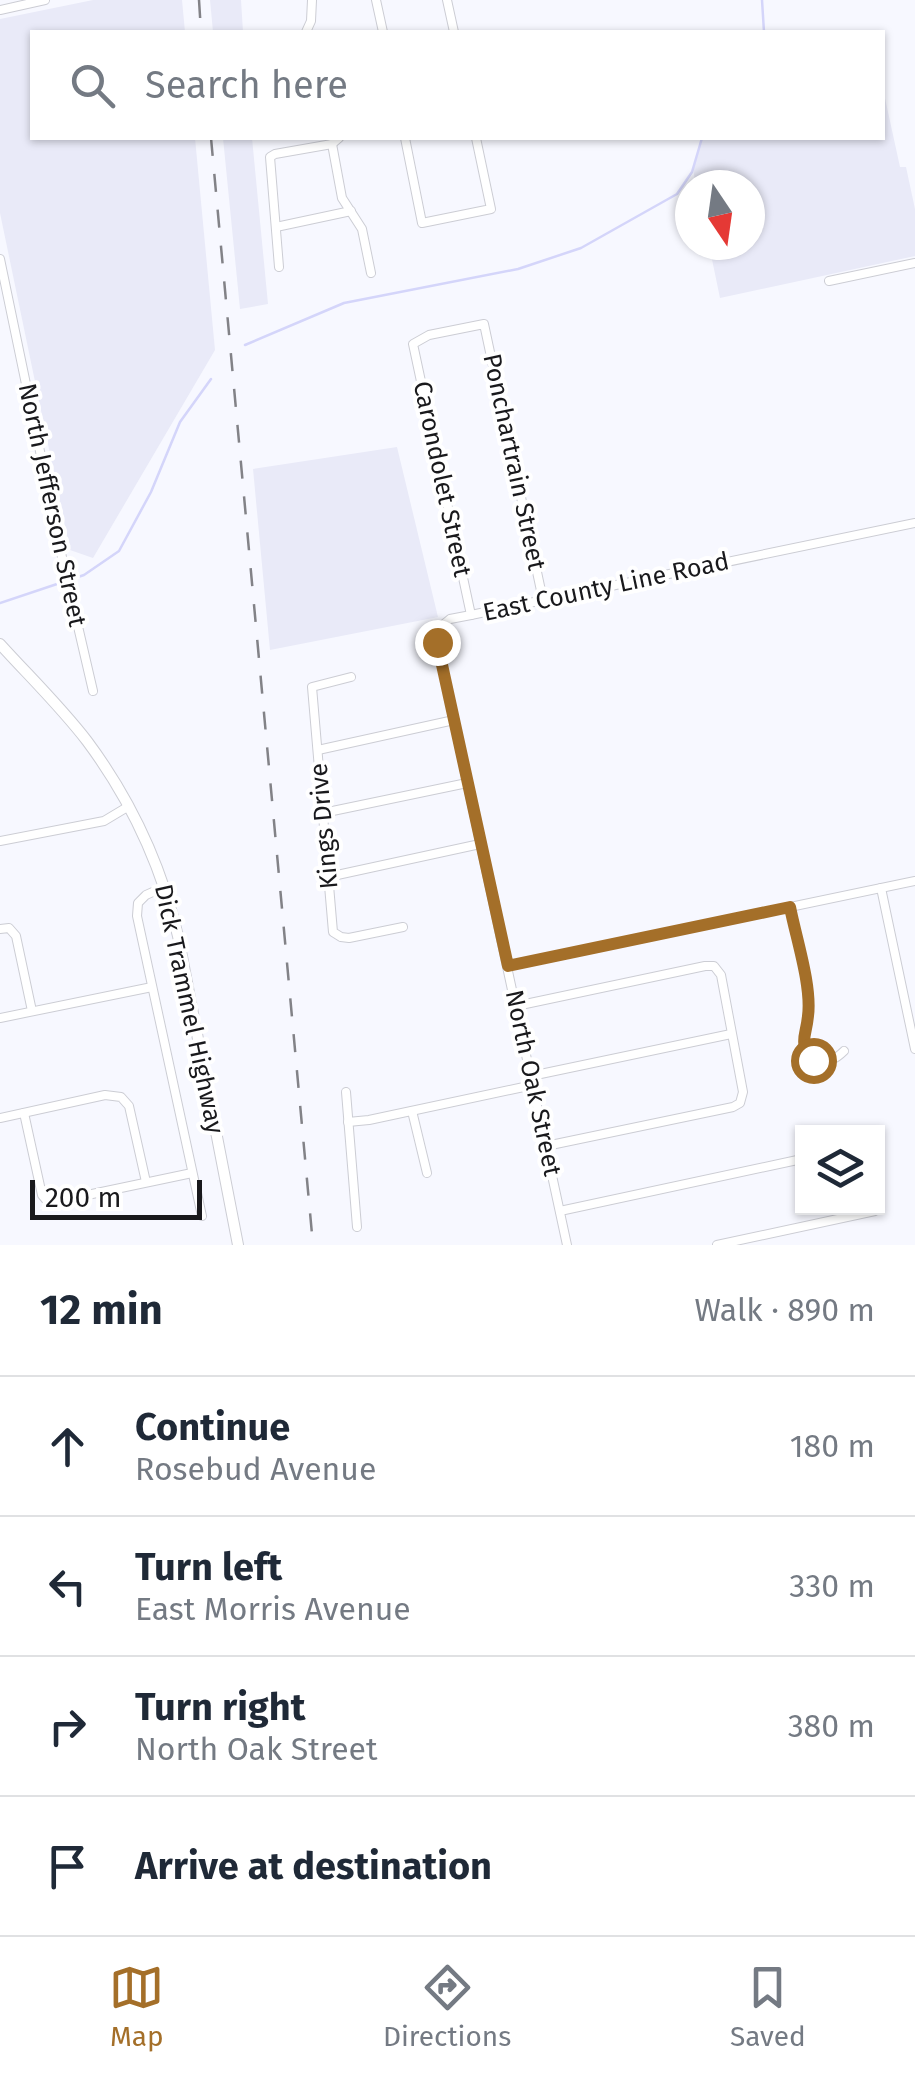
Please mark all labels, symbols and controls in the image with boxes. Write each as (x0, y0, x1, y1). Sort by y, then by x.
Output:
search box (30, 30, 885, 140)
icon: search (65, 58, 120, 113)
text: Search here (145, 62, 348, 108)
north arrow (675, 170, 765, 260)
street label: Ponchartrain Street (476, 351, 552, 574)
street label: Carondolet Street (407, 378, 478, 581)
street label: North Jefferson Street (12, 381, 93, 630)
street label: East County Line Road (480, 546, 732, 628)
route end (415, 620, 461, 666)
street label: Kings Drive (304, 762, 344, 890)
street label: Dick Trammel Highway (148, 881, 230, 1137)
street label: North Oak Street (499, 987, 568, 1180)
route start (791, 1038, 837, 1084)
map controls (795, 1125, 885, 1215)
button: layers (795, 1125, 885, 1215)
scale bar (30, 1175, 202, 1220)
text: 200 m (45, 1181, 122, 1214)
text: 12 min (40, 1285, 163, 1335)
text: Walk · 890 m (694, 1291, 875, 1329)
text: Continue (135, 1404, 290, 1450)
icon: ahead (40, 1419, 95, 1474)
text: 180 m (790, 1427, 875, 1465)
text: Rosebud Avenue (135, 1450, 376, 1488)
text: Turn left (135, 1544, 282, 1590)
icon: left (40, 1559, 95, 1614)
text: 330 m (789, 1567, 875, 1605)
text: East Morris Avenue (135, 1590, 411, 1628)
text: Turn right (135, 1684, 305, 1730)
icon: right (40, 1699, 95, 1754)
text: 380 m (788, 1707, 875, 1745)
text: North Oak Street (135, 1730, 378, 1768)
icon: arrive (40, 1839, 95, 1894)
text: Arrive at destination (135, 1843, 492, 1889)
tab: Map (109, 1960, 164, 2053)
tab: Directions (383, 1960, 511, 2053)
tab: Saved (730, 1960, 806, 2053)

